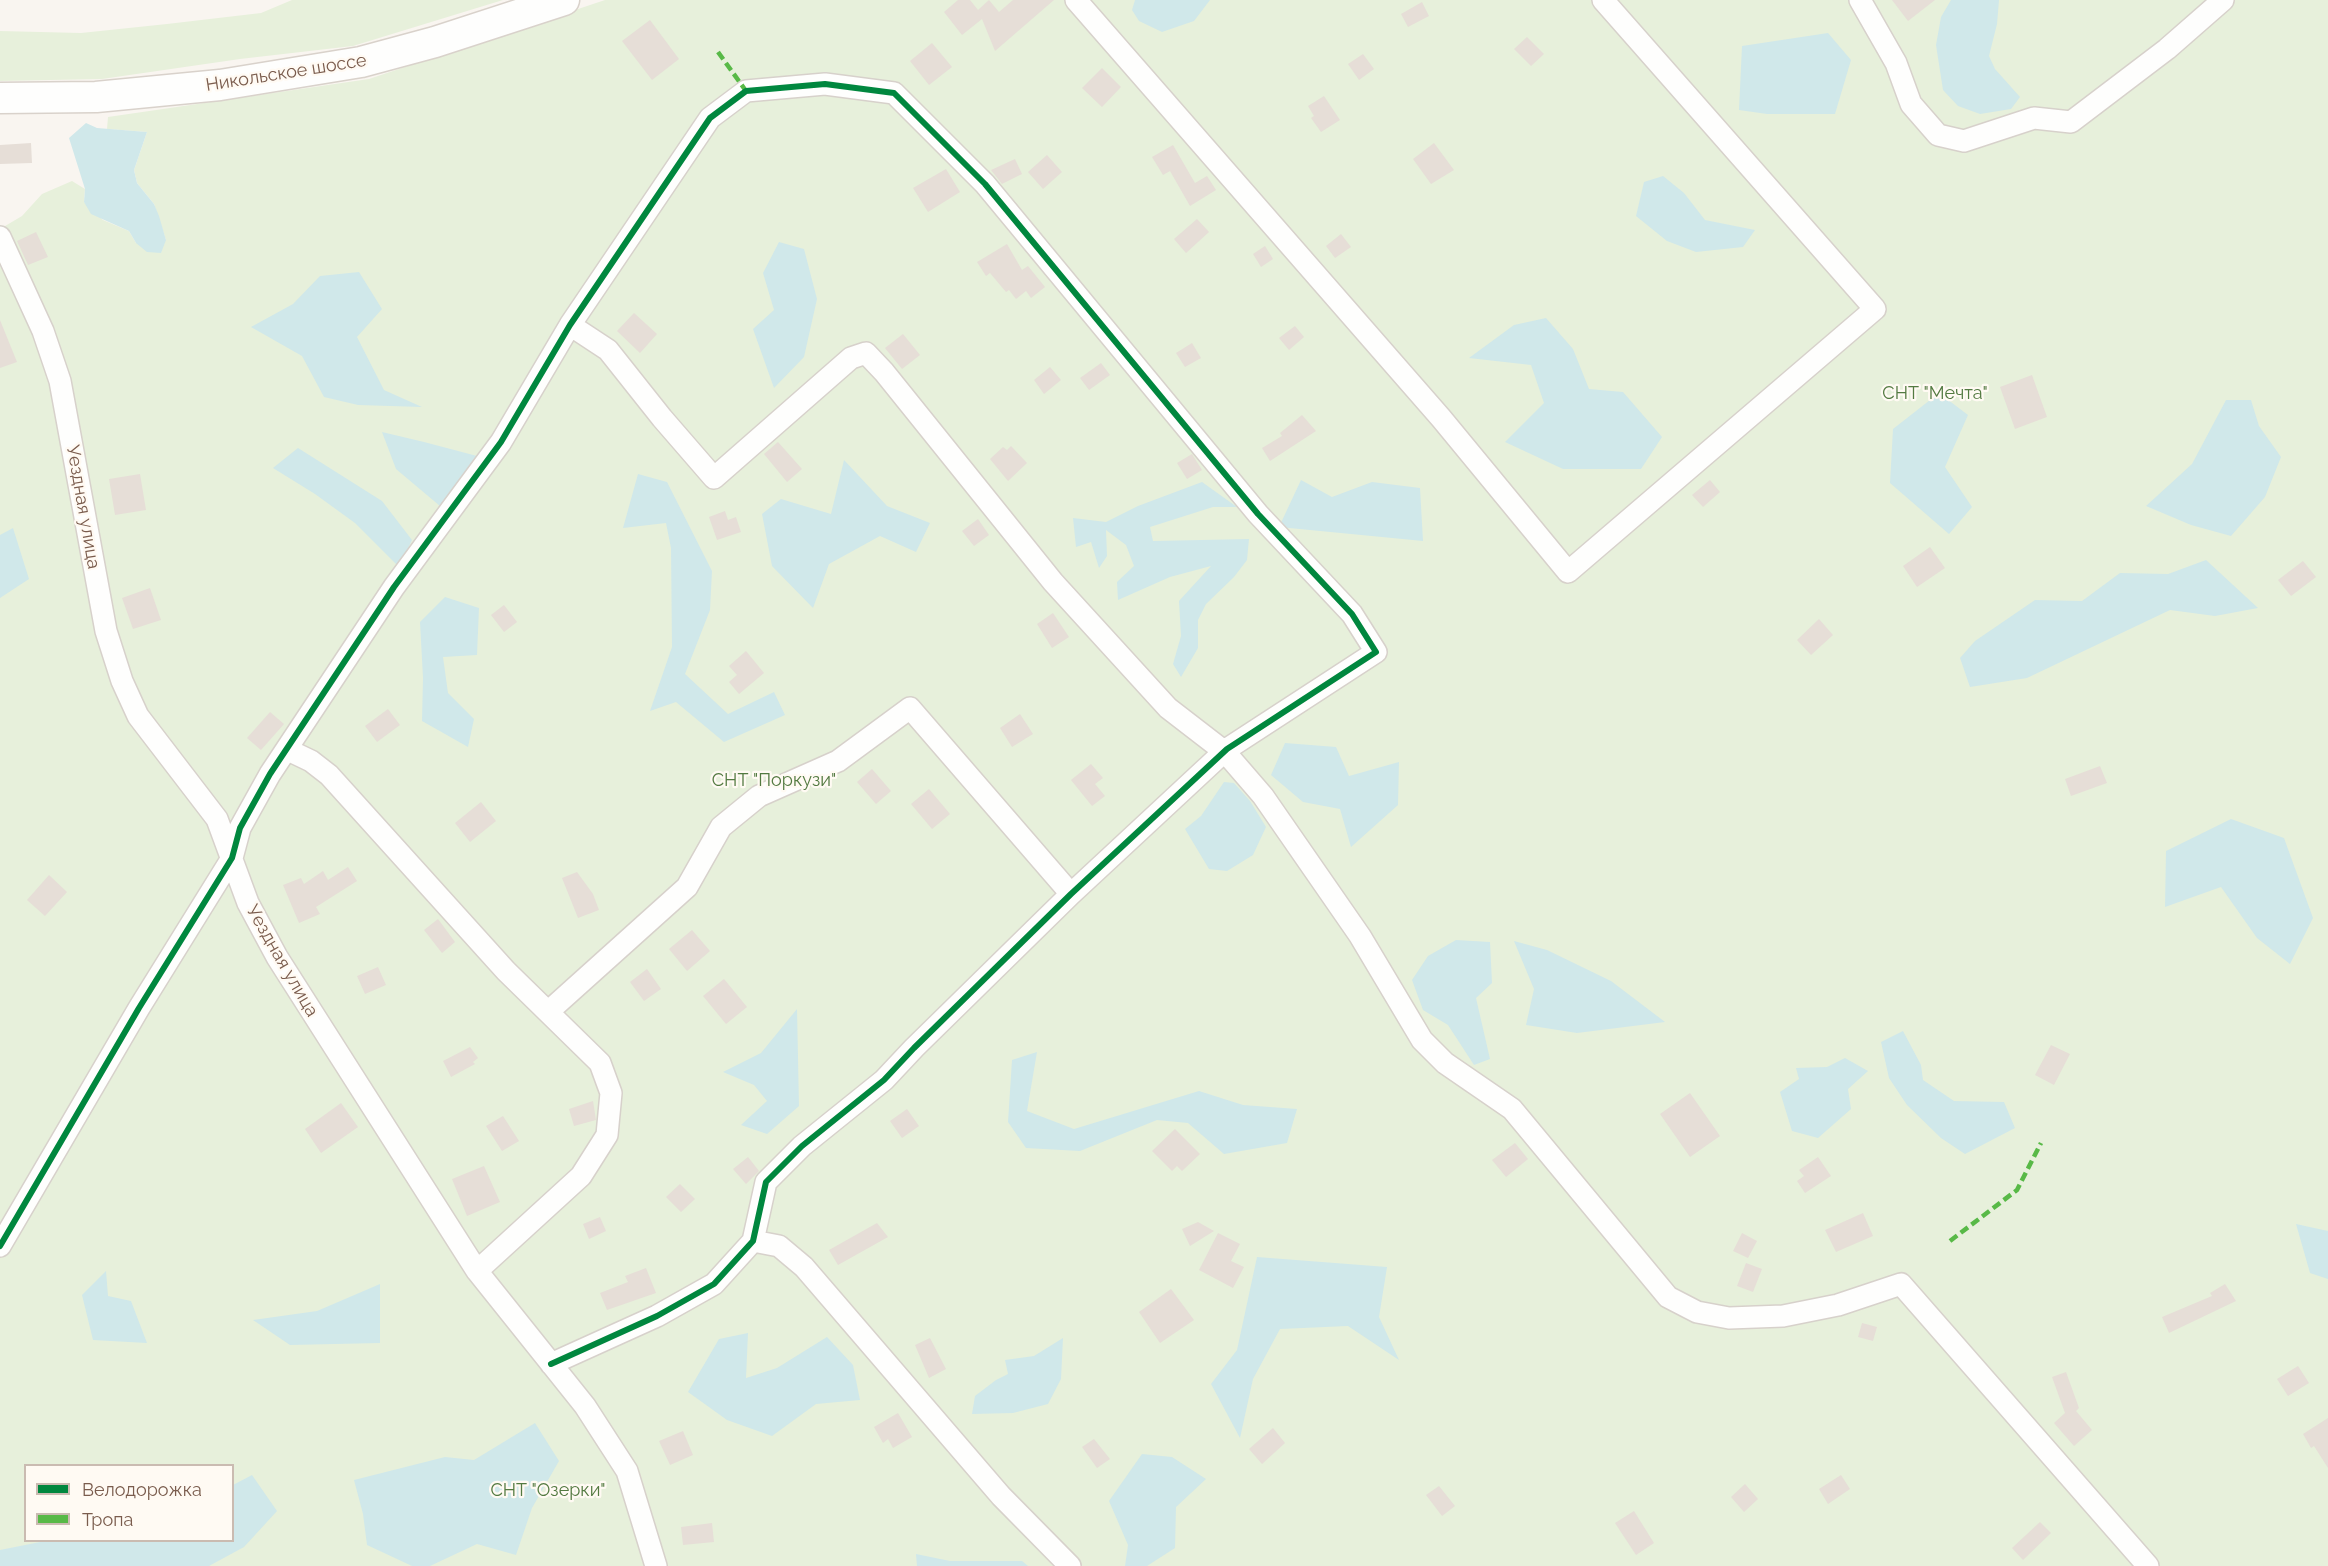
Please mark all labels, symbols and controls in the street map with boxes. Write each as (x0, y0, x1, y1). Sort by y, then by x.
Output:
street label: Никольское шоссе (204, 50, 368, 96)
park label: СНТ "Мечта" (1882, 383, 1988, 405)
street label: Уездная улица (61, 443, 105, 571)
park label: СНТ "Поркузи" (712, 770, 836, 792)
street label: Уездная улица (241, 901, 323, 1021)
legend (24, 1464, 234, 1542)
text: Велодорожка (82, 1479, 202, 1500)
park label: СНТ "Озерки" (490, 1480, 606, 1502)
text: Тропа (82, 1509, 133, 1530)

